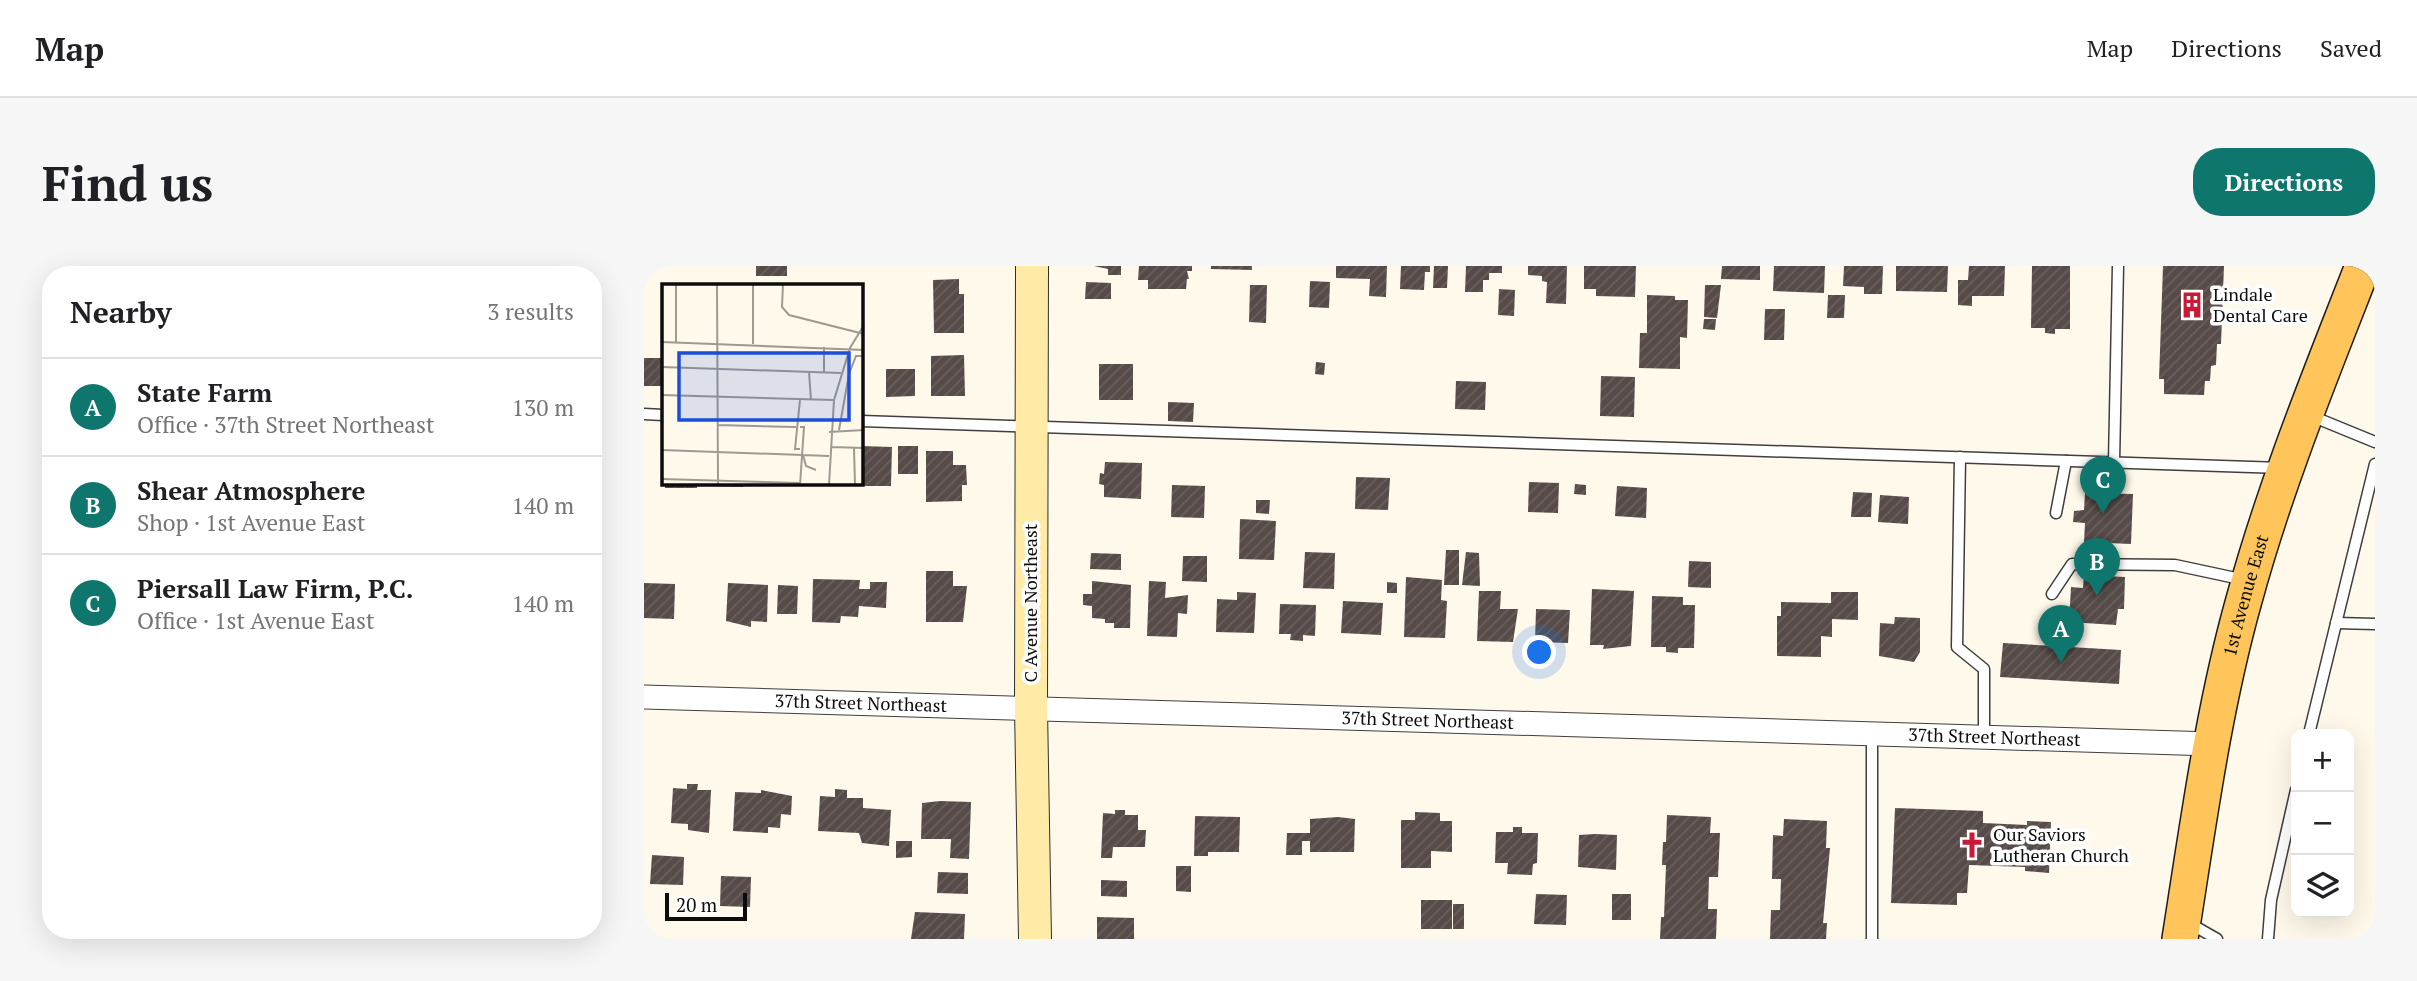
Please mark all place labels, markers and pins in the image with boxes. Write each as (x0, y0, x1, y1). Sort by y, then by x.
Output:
place label: Lindale Dental Care (2213, 282, 2308, 327)
building icon: Lindale Dental Care (2177, 290, 2207, 320)
pin: C (2080, 456, 2126, 514)
pin: B (2074, 538, 2120, 596)
pin: A (2038, 605, 2084, 663)
place label: Our Saviors Lutheran Church (1993, 822, 2129, 867)
church icon: Our Saviors Lutheran Church (1957, 830, 1987, 860)

